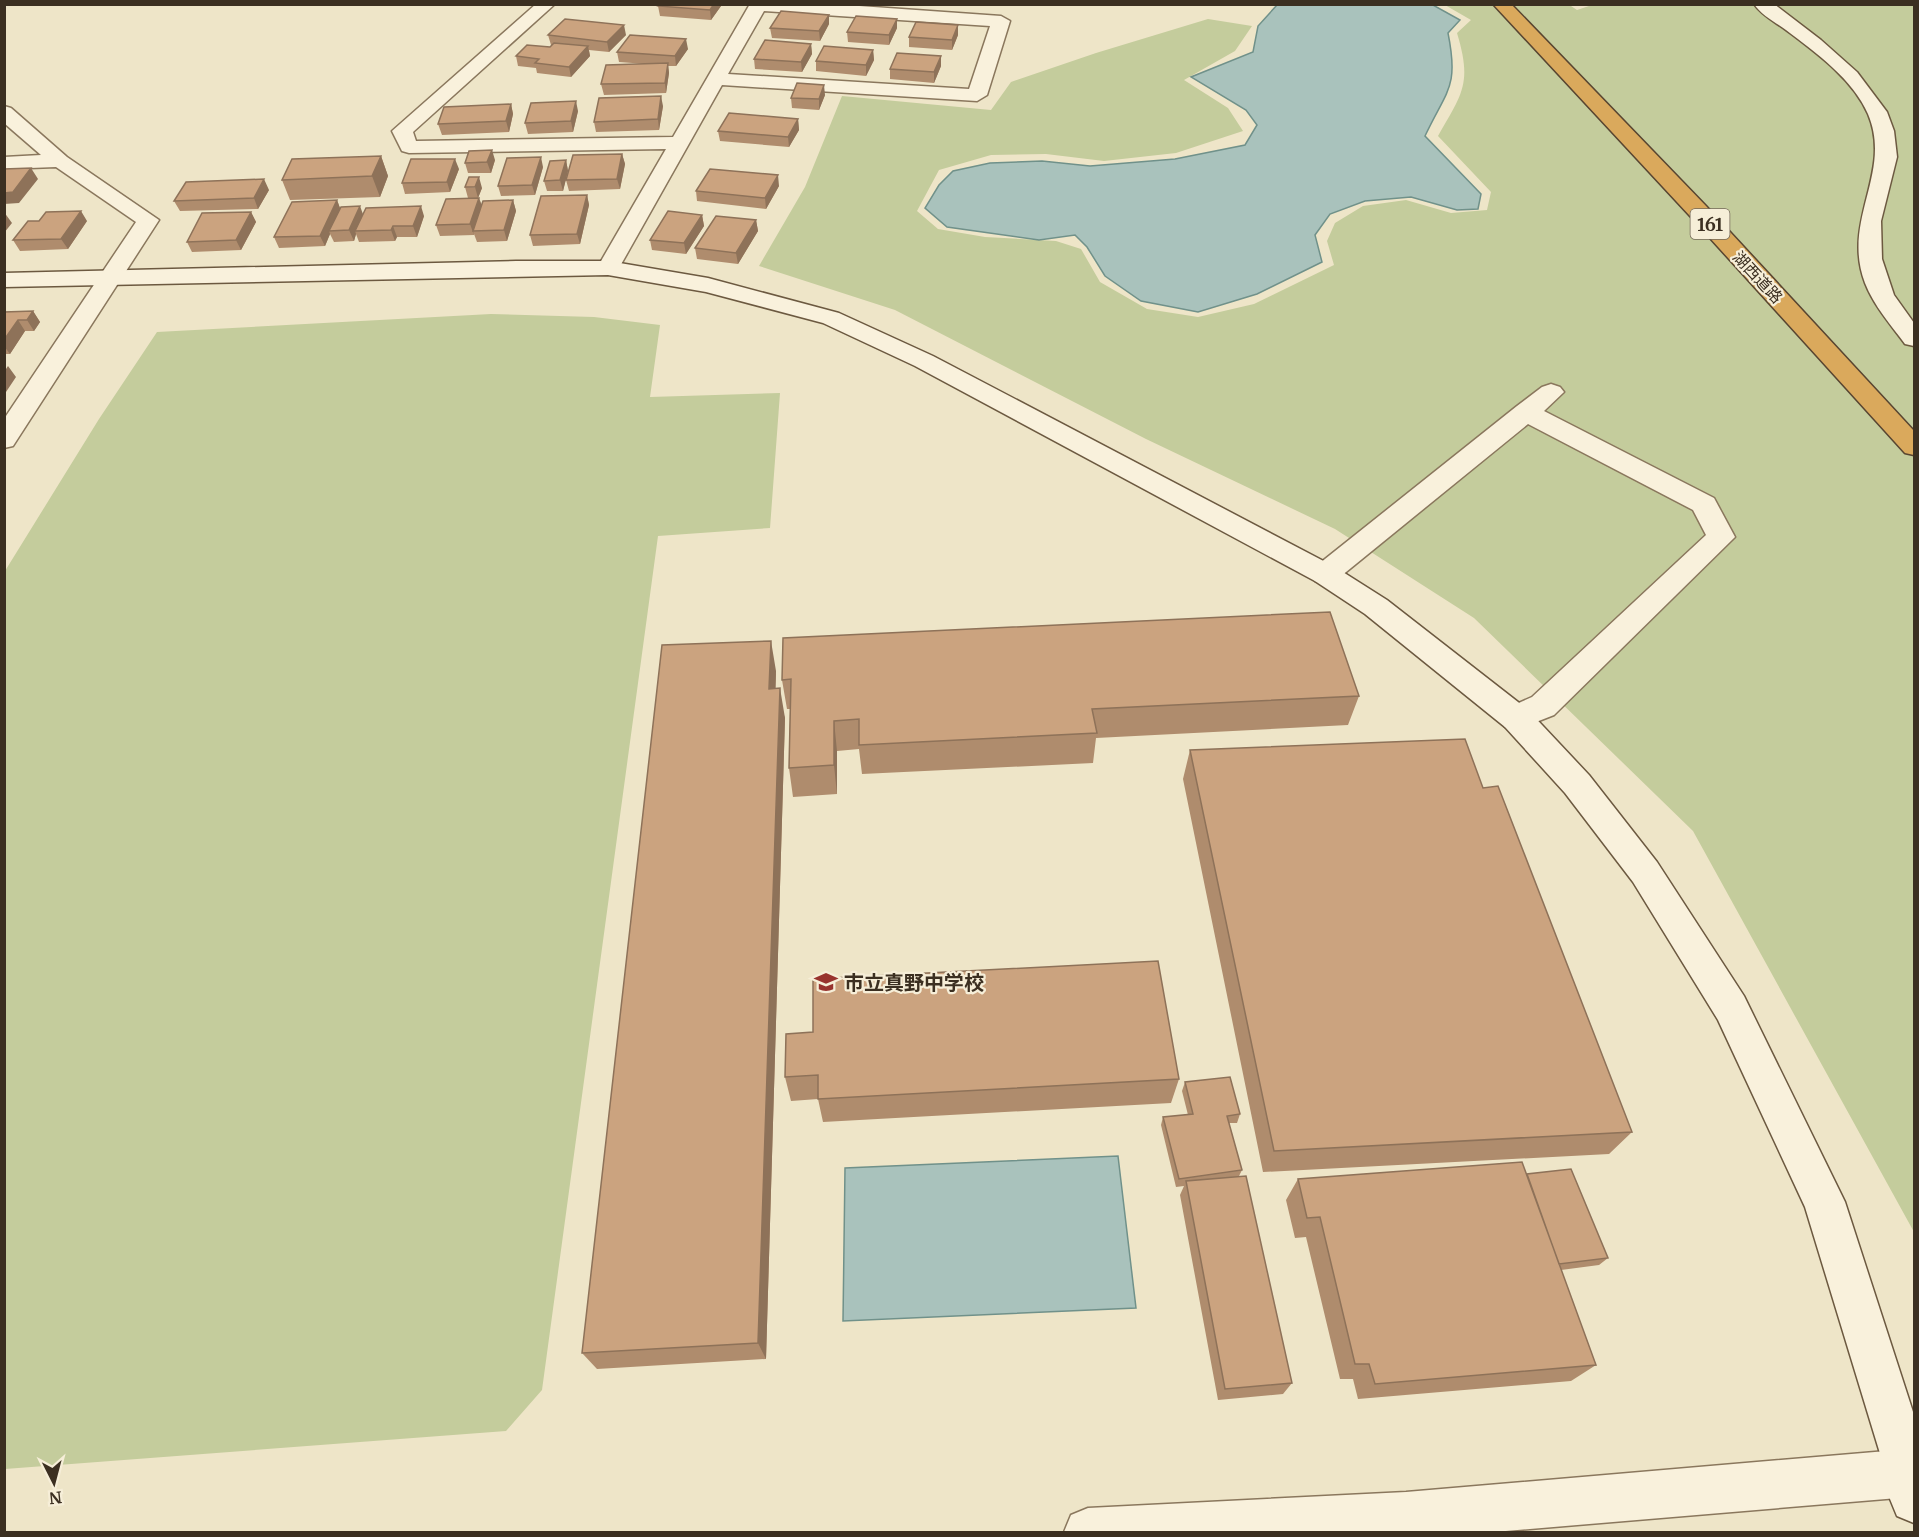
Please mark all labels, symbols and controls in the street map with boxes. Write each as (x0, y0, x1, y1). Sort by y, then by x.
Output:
road number: 161 (1690, 209, 1730, 239)
street label: 湖西道路 (1729, 247, 1787, 307)
school or university icon: 市立真野中学校 (813, 969, 839, 995)
place label: 市立真野中学校 (844, 970, 984, 995)
north arrow (24, 1453, 84, 1513)
text: N (48, 1487, 63, 1509)

